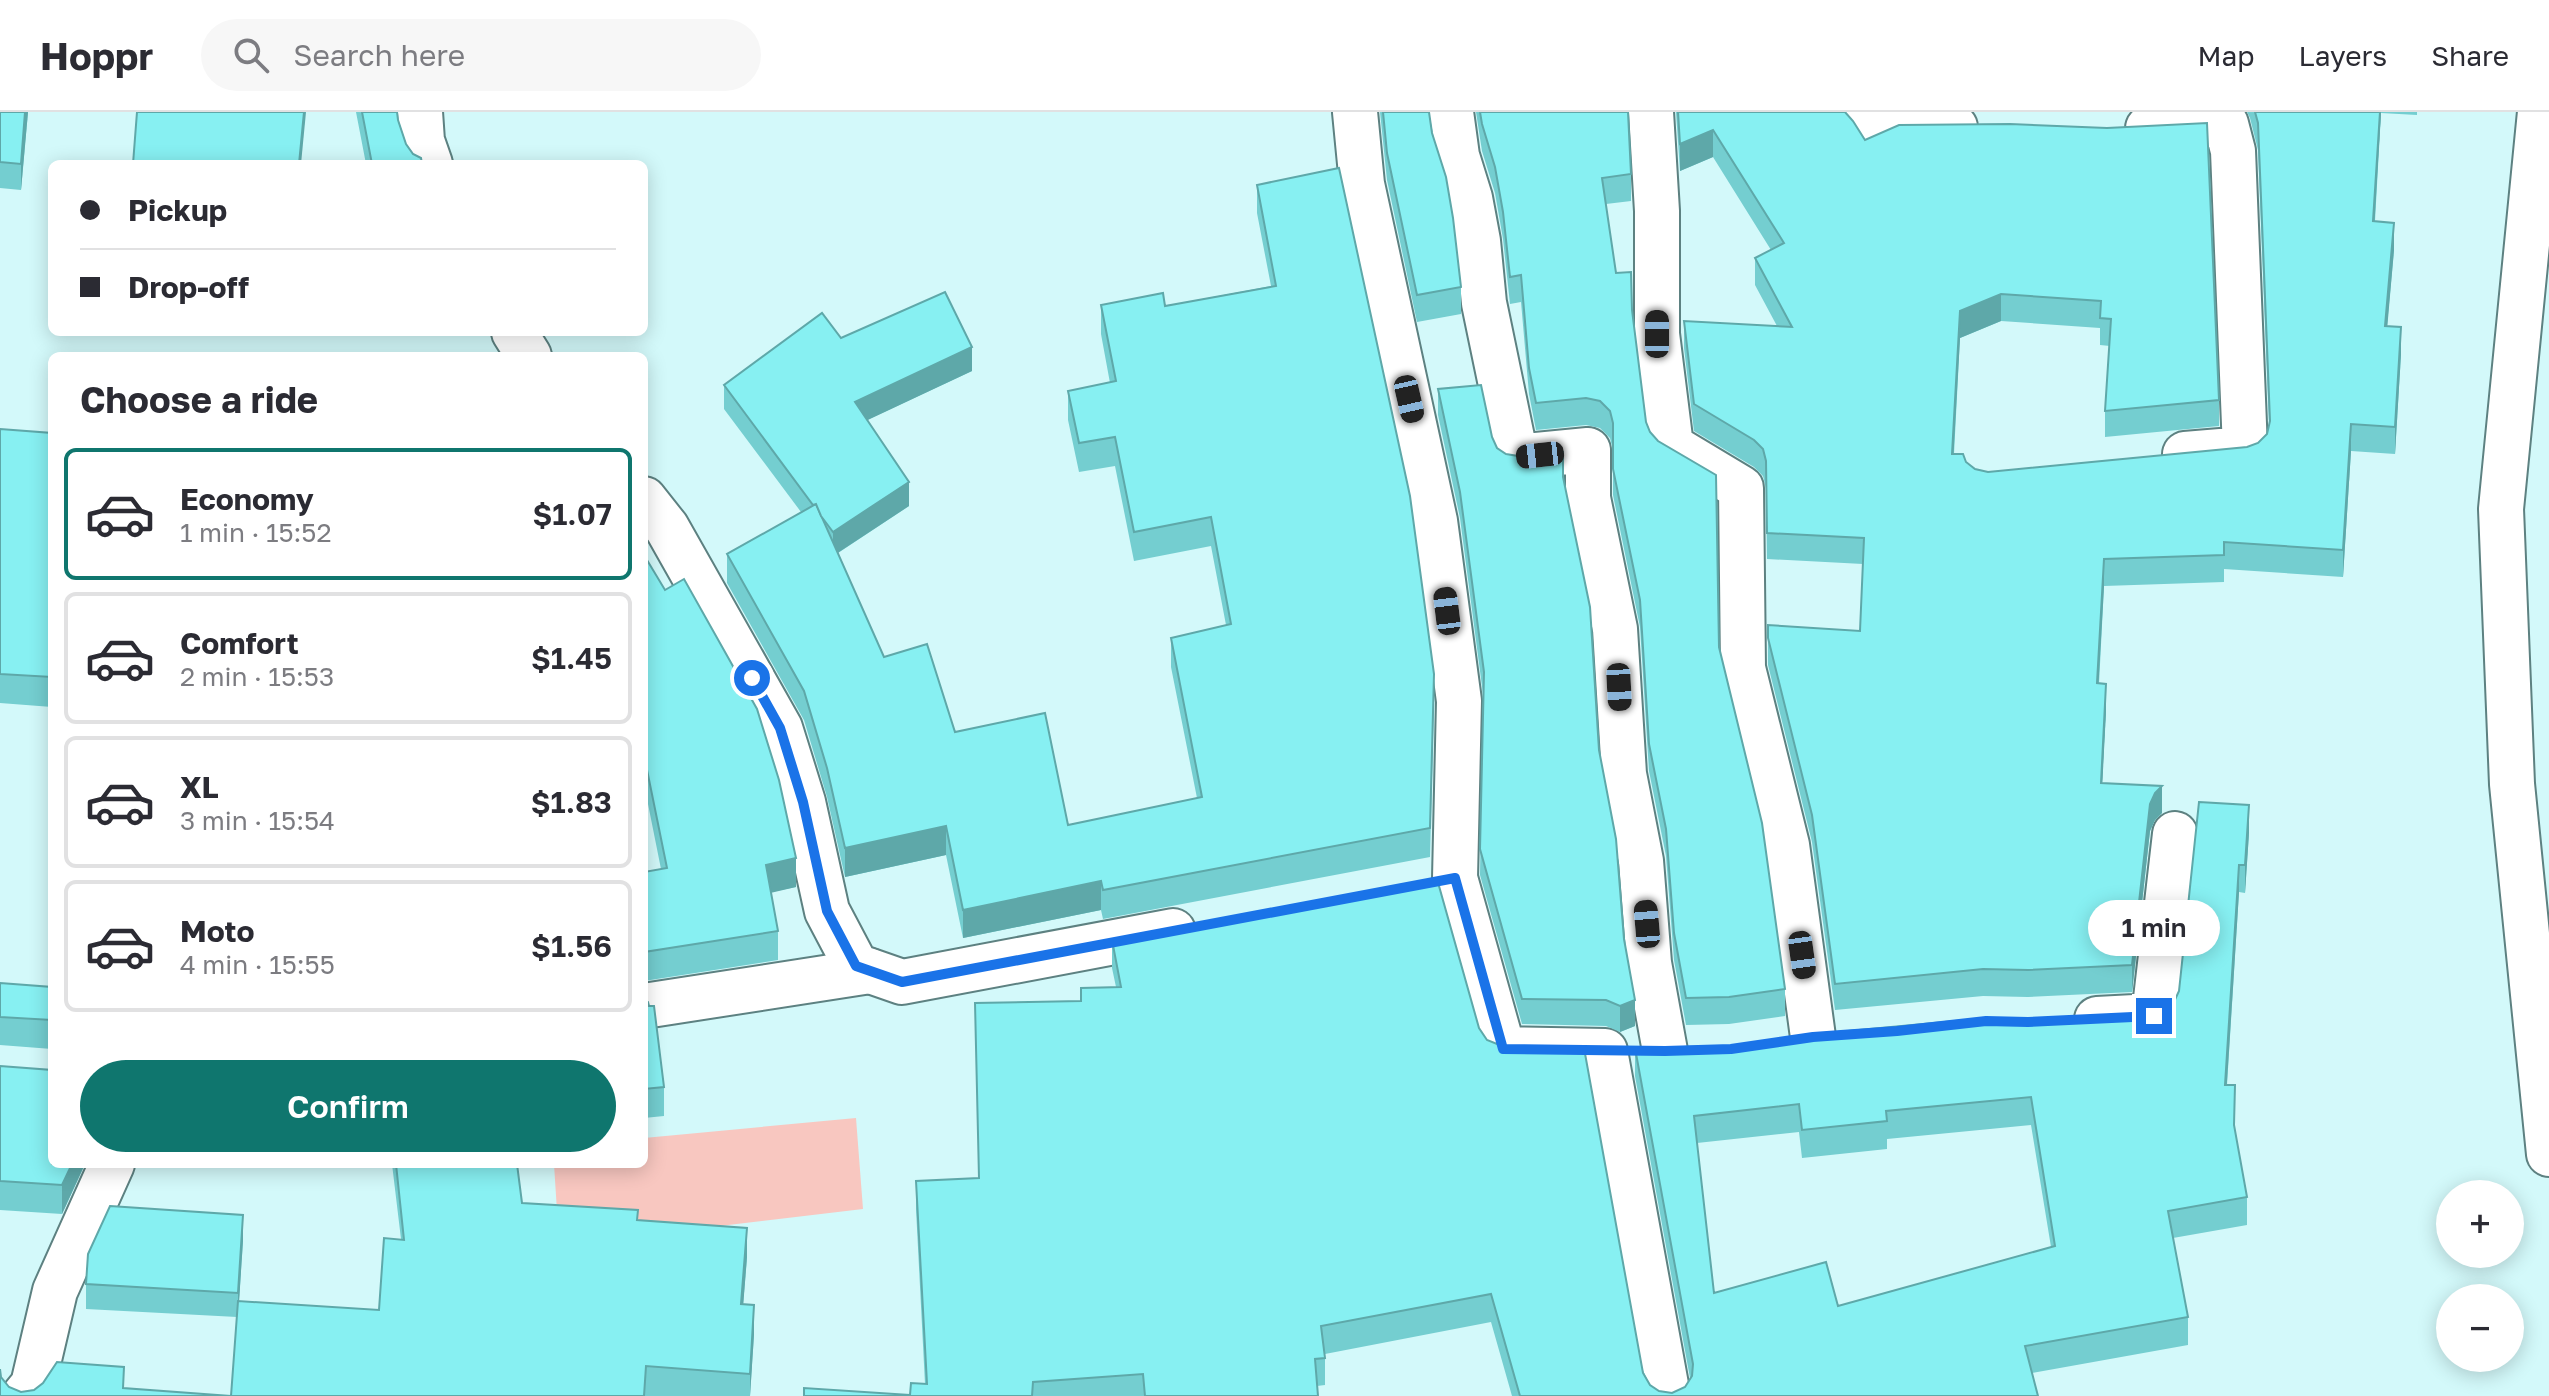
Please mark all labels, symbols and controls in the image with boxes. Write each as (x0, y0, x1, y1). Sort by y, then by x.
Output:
search box (201, 19, 761, 91)
text: Hoppr (40, 33, 153, 78)
icon: search (229, 33, 273, 77)
text: Search here (293, 37, 465, 73)
text: Map (2197, 39, 2255, 72)
text: Layers (2299, 39, 2387, 72)
text: Share (2431, 39, 2509, 72)
text: Pickup (128, 192, 227, 228)
text: Drop-off (128, 269, 249, 305)
car (1645, 310, 1669, 358)
car (1392, 373, 1426, 425)
text: Choose a ride (80, 378, 318, 421)
car (1515, 441, 1565, 469)
icon: car (84, 478, 156, 550)
text: Economy (180, 481, 314, 517)
text: $1.07 (532, 496, 612, 532)
text: 1 min · 15:52 (180, 517, 332, 548)
car (1432, 586, 1462, 636)
icon: car (84, 622, 156, 694)
text: Comfort (180, 625, 299, 661)
text: $1.45 (531, 640, 612, 676)
route start (734, 660, 770, 696)
text: 2 min · 15:53 (180, 661, 334, 692)
car (1606, 662, 1632, 712)
icon: car (84, 766, 156, 838)
text: XL (180, 769, 219, 805)
text: $1.83 (531, 784, 612, 820)
text: 3 min · 15:54 (180, 805, 335, 836)
car (1633, 899, 1661, 949)
callout: 1 min (2088, 900, 2220, 956)
icon: car (84, 910, 156, 982)
text: 1 min (2121, 912, 2187, 943)
text: Moto (180, 913, 255, 949)
text: $1.56 (531, 928, 612, 964)
car (1787, 930, 1817, 980)
text: 4 min · 15:55 (180, 949, 335, 980)
route end (2136, 998, 2172, 1034)
button: Confirm (80, 1060, 616, 1152)
map controls (2436, 1180, 2524, 1372)
button: + (2436, 1180, 2524, 1268)
button: − (2436, 1284, 2524, 1372)

